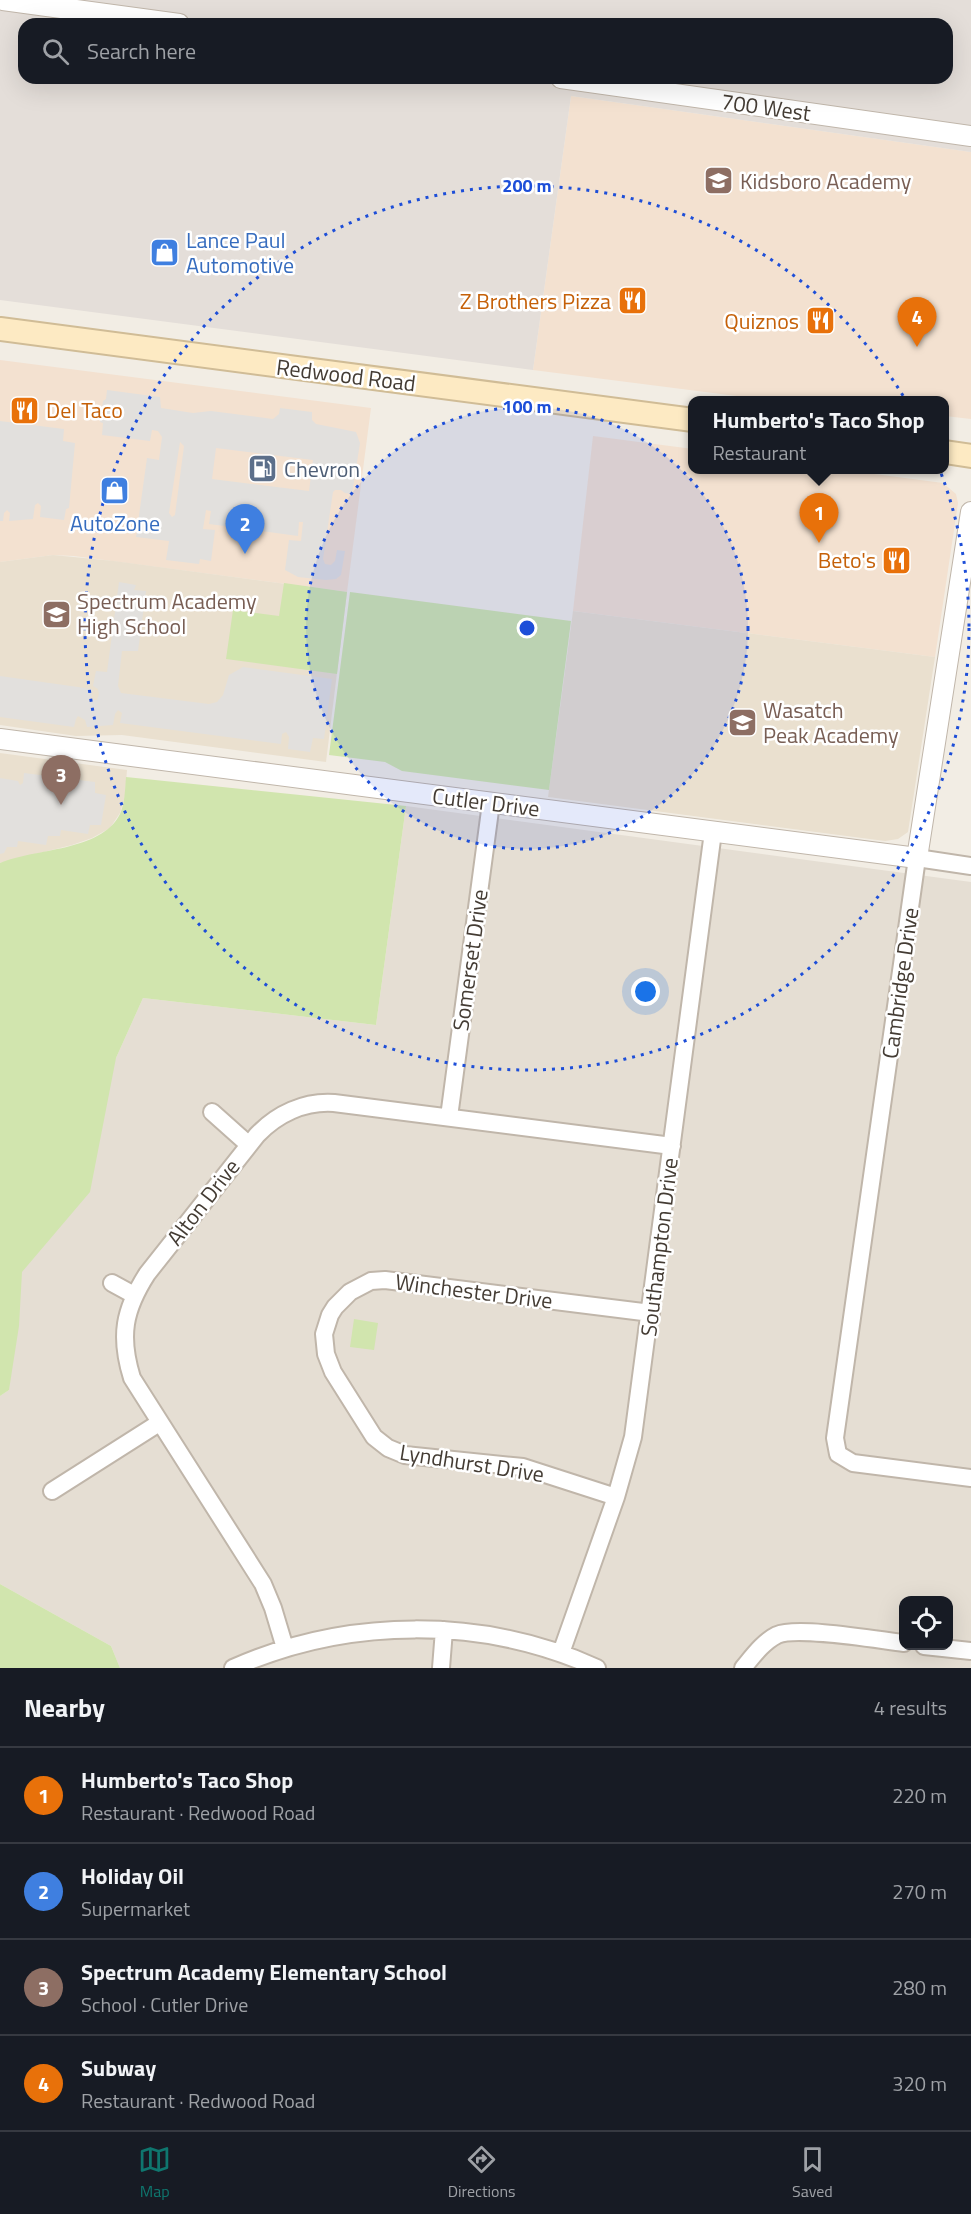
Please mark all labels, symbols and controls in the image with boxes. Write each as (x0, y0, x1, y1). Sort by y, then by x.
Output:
search box (18, 18, 953, 84)
text: Search here (87, 34, 196, 68)
icon: search (39, 35, 72, 68)
street label: 700 West (719, 84, 813, 130)
place label: Kidsboro Academy (740, 164, 912, 198)
school or university icon: Kidsboro Academy (703, 165, 735, 197)
text: 200 m (502, 172, 552, 199)
place label: Lance Paul Automotive (186, 223, 294, 282)
shop icon: Lance Paul Automotive (149, 237, 181, 269)
place label: Z Brothers Pizza (460, 284, 611, 318)
restaurant icon: Z Brothers Pizza (616, 285, 648, 317)
pin: 4 (898, 298, 936, 347)
place label: Quiznos (724, 304, 799, 338)
restaurant icon: Quiznos (804, 305, 836, 337)
street label: Redwood Road (274, 350, 418, 400)
place label: Del Taco (46, 393, 123, 427)
text: 100 m (502, 393, 552, 420)
restaurant icon: Del Taco (9, 394, 41, 426)
popup (688, 396, 949, 474)
text: Humberto's Taco Shop (712, 403, 925, 437)
text: Restaurant (712, 437, 806, 468)
place label: Chevron (284, 452, 360, 486)
fuel station icon: Chevron (247, 453, 279, 485)
shop icon: AutoZone (99, 475, 131, 507)
pin: 1 (800, 494, 838, 543)
pin: 2 (226, 504, 264, 554)
place label: AutoZone (70, 506, 160, 540)
place label: Beto's (818, 543, 876, 577)
restaurant icon: Beto's (881, 544, 913, 576)
place label: Spectrum Academy High School (77, 584, 257, 643)
school or university icon: Spectrum Academy High School (40, 598, 72, 630)
centre of rings (517, 618, 537, 638)
place label: Wasatch Peak Academy (763, 693, 899, 752)
school or university icon: Wasatch Peak Academy (726, 707, 758, 739)
pin: 3 (42, 756, 80, 805)
street label: Cutler Drive (430, 779, 542, 825)
street label: Somerset Drive (443, 887, 497, 1033)
street label: Cambridge Drive (873, 905, 927, 1061)
your location (631, 977, 660, 1006)
street label: Alton Drive (158, 1151, 248, 1253)
street label: Southampton Drive (631, 1156, 687, 1338)
street label: Winchester Drive (393, 1264, 555, 1318)
street label: Lyndhurst Drive (397, 1435, 547, 1491)
map controls (899, 1596, 953, 1650)
button: locate (899, 1596, 953, 1650)
text: Nearby (24, 1688, 105, 1727)
text: 4 results (874, 1692, 947, 1723)
text: Humberto's Taco Shop (81, 1763, 293, 1797)
text: 1 (38, 1780, 49, 1811)
text: 220 m (892, 1780, 947, 1811)
text: Restaurant · Redwood Road (81, 1797, 315, 1828)
text: Holiday Oil (81, 1859, 184, 1893)
text: 2 (38, 1876, 49, 1907)
text: 270 m (892, 1876, 947, 1907)
text: Supermarket (81, 1893, 190, 1924)
text: Spectrum Academy Elementary School (81, 1955, 447, 1989)
text: 3 (38, 1972, 49, 2003)
text: 280 m (892, 1972, 947, 2003)
text: School · Cutler Drive (81, 1989, 248, 2020)
text: Subway (81, 2051, 156, 2085)
text: 4 (38, 2068, 49, 2099)
text: 320 m (892, 2068, 947, 2099)
text: Restaurant · Redwood Road (81, 2085, 315, 2116)
tab: Map (138, 2143, 171, 2203)
tab: Directions (448, 2143, 516, 2203)
tab: Saved (792, 2143, 833, 2203)

